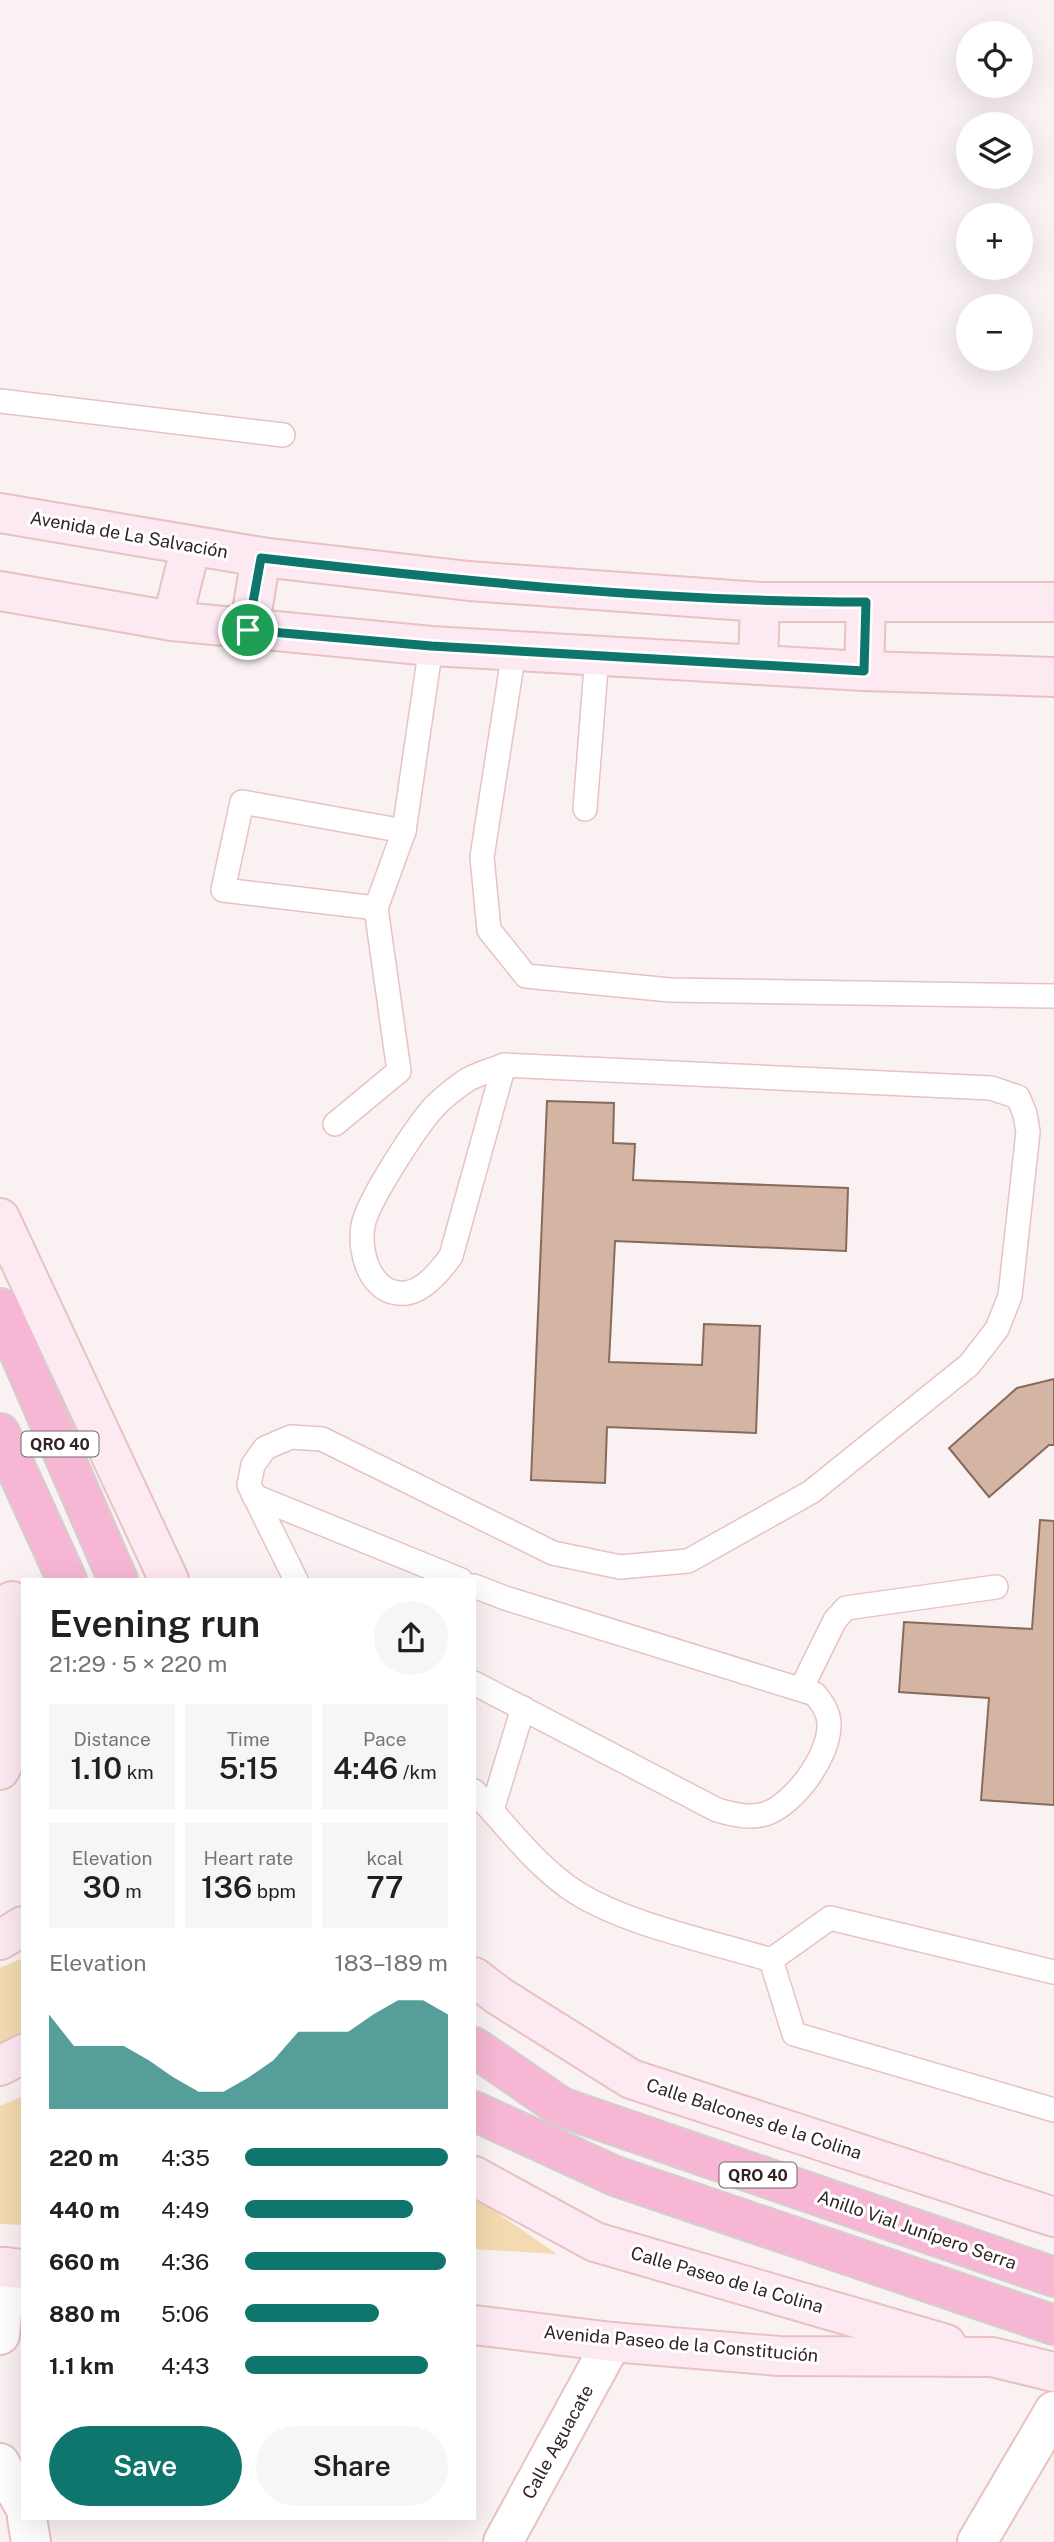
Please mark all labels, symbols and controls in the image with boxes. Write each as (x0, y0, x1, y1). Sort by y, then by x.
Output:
map controls (956, 21, 1033, 371)
button: locate (956, 21, 1033, 98)
button: layers (956, 112, 1033, 189)
button: + (956, 203, 1033, 280)
button: − (956, 294, 1033, 371)
street label: Avenida de La Salvación (28, 507, 230, 562)
pin (218, 600, 278, 660)
icon: arrive (229, 611, 267, 649)
road number: QRO 40 (22, 1432, 98, 1456)
text: Evening run (49, 1601, 260, 1646)
button: share (374, 1601, 448, 1675)
text: 21:29 · 5 × 220 m (49, 1650, 227, 1677)
text: Distance (74, 1728, 151, 1750)
text: Time (227, 1728, 270, 1750)
text: Pace (363, 1728, 407, 1750)
text: 1.10 (71, 1750, 122, 1786)
text: 5:15 (219, 1750, 278, 1786)
text: 4:46 (333, 1750, 398, 1786)
text: km (122, 1761, 154, 1783)
text: /km (398, 1761, 437, 1783)
text: Elevation (72, 1847, 152, 1869)
text: Heart rate (204, 1847, 293, 1869)
text: kcal (366, 1847, 403, 1869)
text: 30 (83, 1869, 121, 1905)
text: 136 (201, 1869, 252, 1905)
text: 77 (366, 1869, 403, 1905)
text: m (121, 1880, 142, 1902)
text: bpm (252, 1880, 296, 1902)
text: Elevation (49, 1949, 147, 1976)
text: 183–189 m (334, 1949, 448, 1976)
street label: Calle Balcones de la Colina (644, 2074, 864, 2163)
text: 220 m (49, 2144, 119, 2171)
text: 4:35 (161, 2144, 210, 2171)
road number: QRO 40 (720, 2162, 796, 2188)
street label: Anillo Vial Junípero Serra (815, 2186, 1019, 2273)
text: 440 m (49, 2196, 120, 2223)
text: 4:49 (161, 2196, 209, 2223)
street label: Calle Paseo de la Colina (629, 2242, 826, 2317)
text: 660 m (49, 2248, 120, 2275)
text: 4:36 (161, 2248, 209, 2275)
text: 880 m (49, 2300, 120, 2327)
text: 5:06 (161, 2300, 209, 2327)
street label: Avenida Paseo de la Constitución (543, 2321, 819, 2366)
text: 1.1 km (49, 2352, 114, 2379)
text: 4:43 (161, 2352, 209, 2379)
street label: Calle Aguacate (518, 2381, 598, 2502)
button: Save (49, 2426, 242, 2506)
button: Share (256, 2426, 448, 2506)

